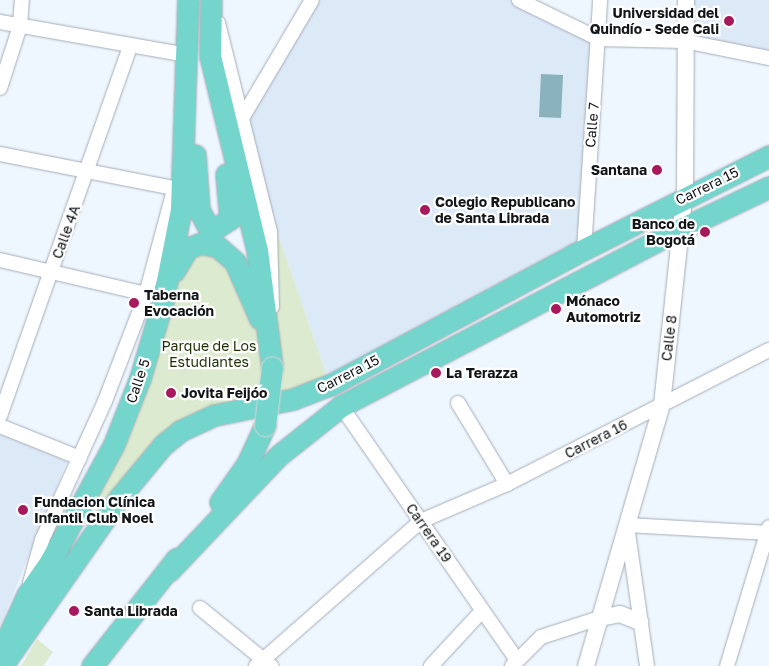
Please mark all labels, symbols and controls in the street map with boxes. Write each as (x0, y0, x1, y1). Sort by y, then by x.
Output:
place label: Universidad del Quindío - Sede Cali (590, 5, 719, 38)
marker: Universidad del Quindío - Sede Cali (723, 15, 735, 27)
street label: Calle 7 (582, 102, 602, 148)
place label: Santana (591, 162, 647, 178)
marker: Santana (651, 164, 663, 176)
street label: Carrera 15 (673, 164, 741, 208)
place label: Colegio Republicano de Santa Librada (435, 194, 575, 226)
street label: Calle 4A (49, 203, 83, 261)
marker: Colegio Republicano de Santa Librada (419, 204, 431, 216)
place label: Banco de Bogotá (632, 216, 695, 248)
marker: Banco de Bogotá (699, 226, 711, 238)
place label: Taberna Evocación (144, 287, 214, 320)
place label: Mónaco Automotriz (566, 293, 641, 326)
marker: Taberna Evocación (128, 297, 140, 309)
marker: Mónaco Automotriz (550, 303, 562, 315)
street label: Calle 8 (658, 314, 680, 362)
park label: Parque de Los Estudiantes (162, 338, 256, 371)
street label: Carrera 15 (314, 351, 382, 397)
street label: Calle 5 (123, 357, 153, 405)
place label: La Terazza (446, 365, 518, 381)
marker: La Terazza (430, 367, 442, 379)
place label: Jovita Feijóo (181, 385, 267, 401)
marker: Jovita Feijóo (165, 387, 177, 399)
street label: Carrera 16 (562, 416, 630, 462)
place label: Fundacion Clínica Infantil Club Noel (34, 494, 155, 526)
street label: Carrera 19 (403, 500, 455, 566)
marker: Fundacion Clínica Infantil Club Noel (16, 503, 30, 517)
place label: Santa Librada (84, 603, 178, 619)
marker: Santa Librada (68, 605, 80, 617)

